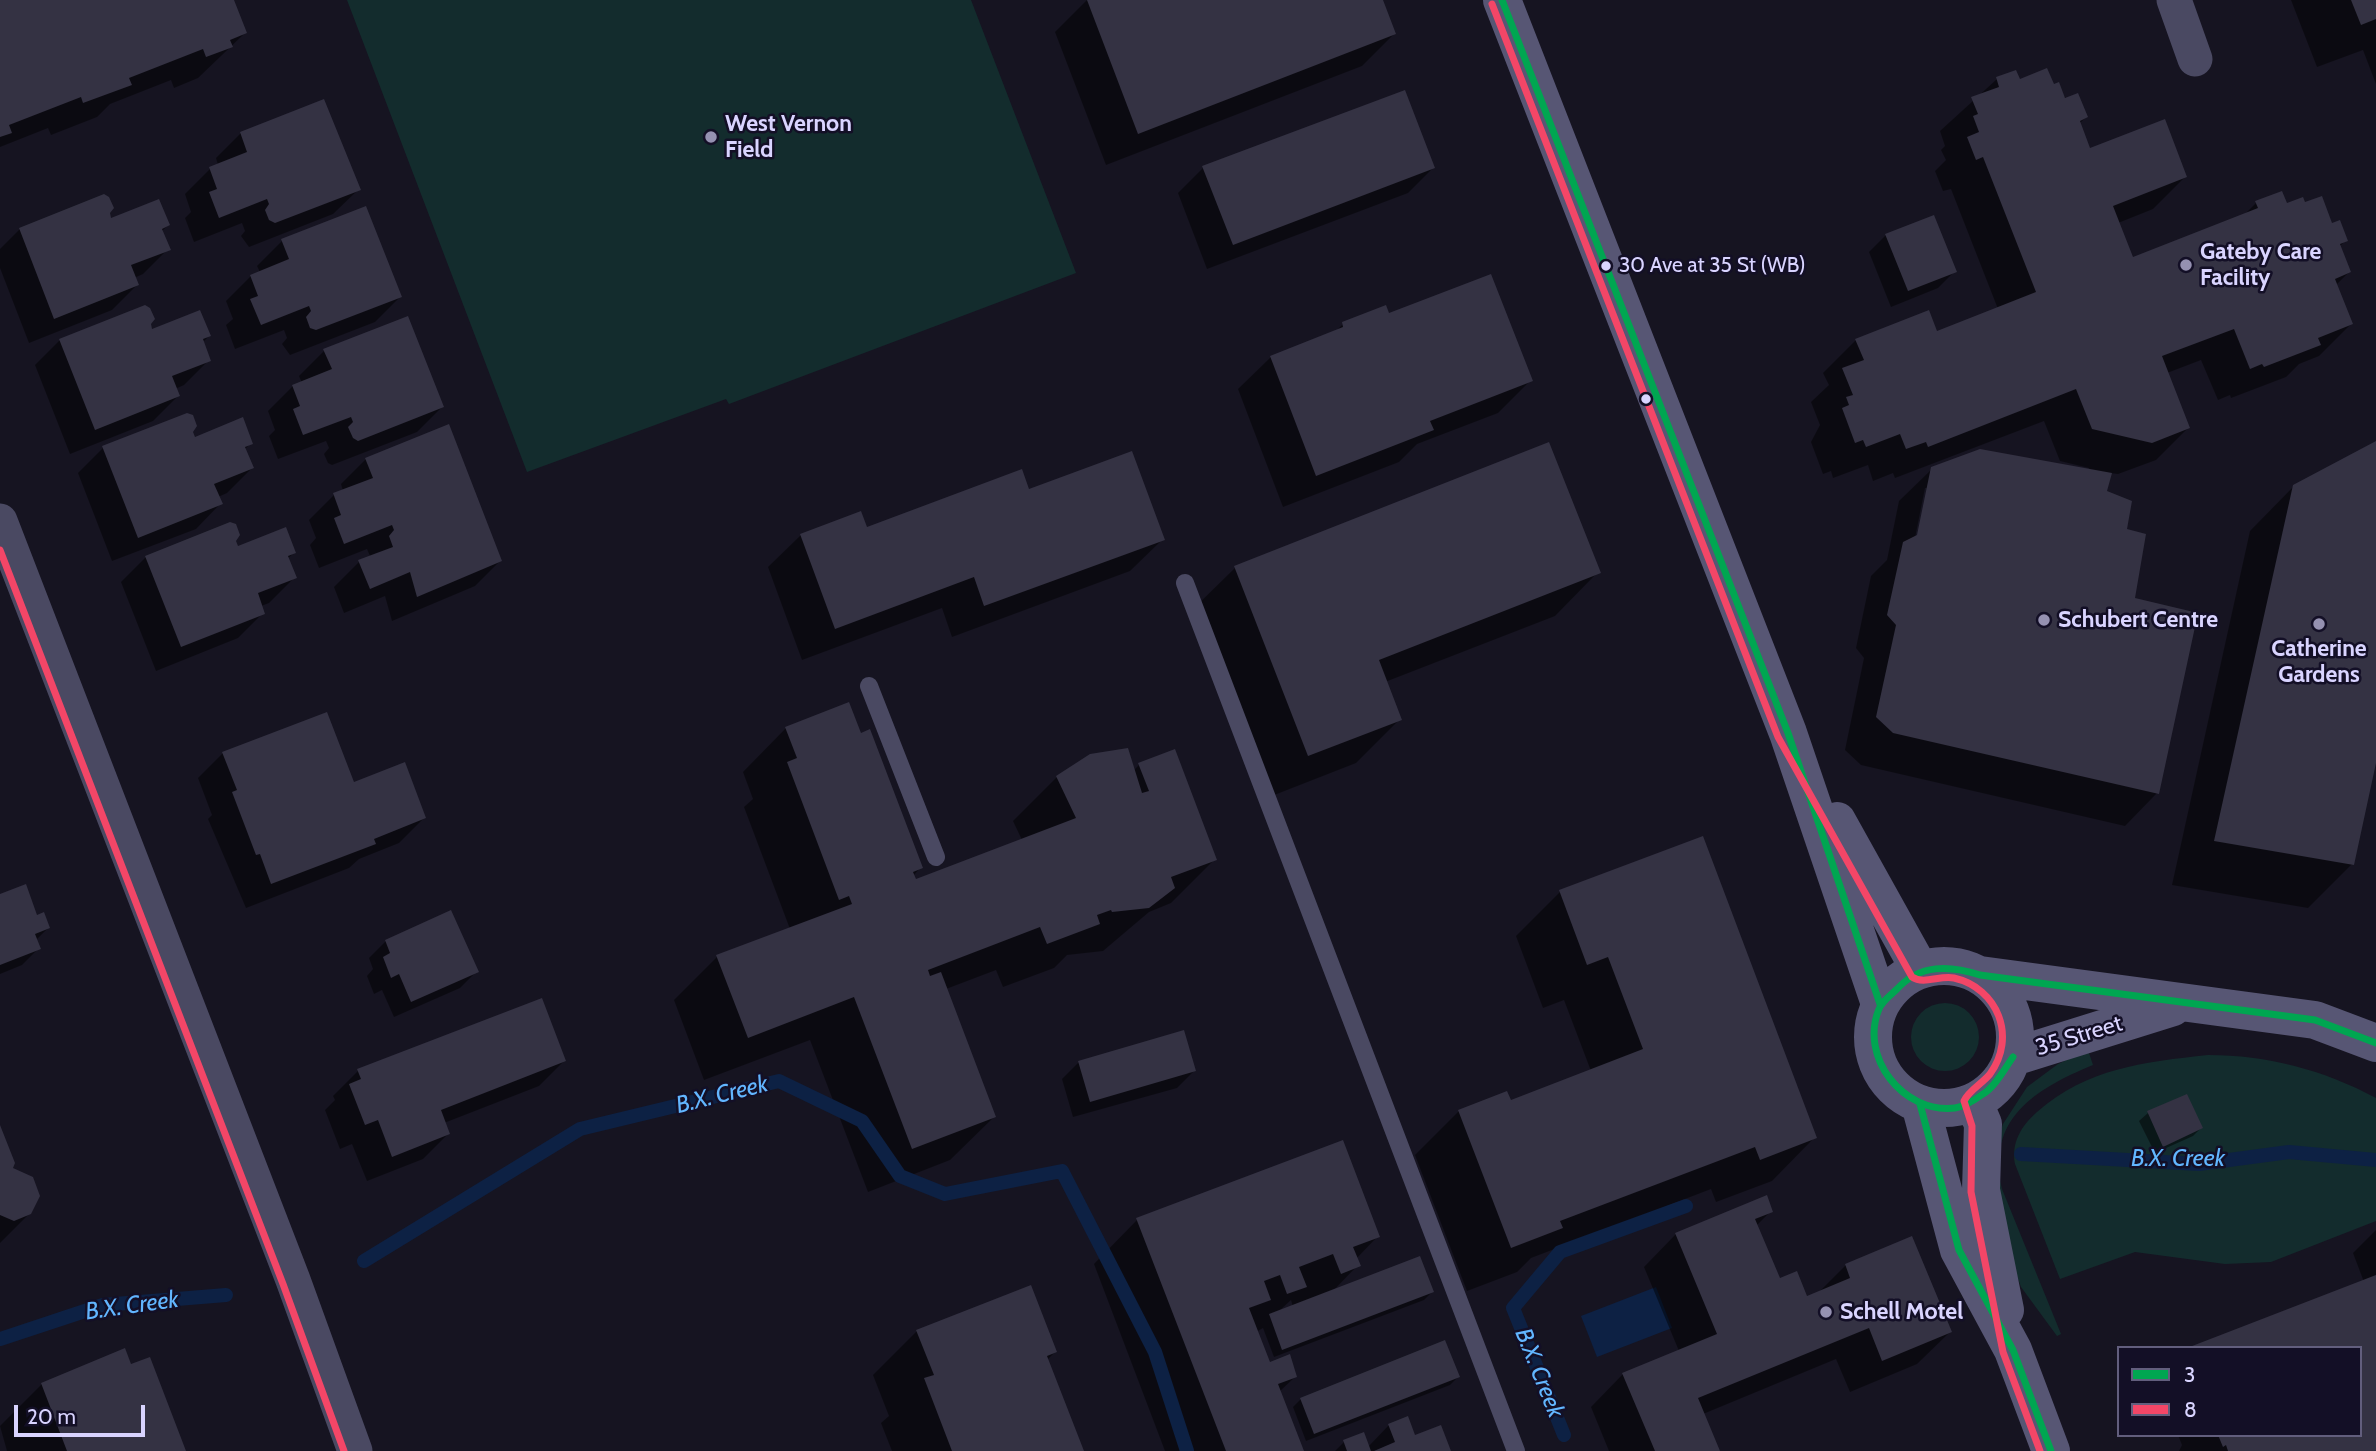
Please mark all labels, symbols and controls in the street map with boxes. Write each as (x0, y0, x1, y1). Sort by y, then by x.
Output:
place label: West Vernon Field (725, 110, 852, 164)
marker: West Vernon Field (703, 129, 719, 145)
place label: Gateby Care Facility (2200, 238, 2321, 292)
place label: 30 Ave at 35 St (WB) (1619, 253, 1805, 279)
marker: Gateby Care Facility (2178, 257, 2194, 273)
marker: 30 Ave at 35 St (WB) (1599, 259, 1613, 273)
unlabelled marker (1639, 392, 1653, 406)
place label: Schubert Centre (2058, 606, 2218, 634)
marker: Schubert Centre (2036, 612, 2052, 628)
marker: Catherine Gardens (2311, 616, 2327, 632)
place label: Catherine Gardens (2271, 635, 2367, 689)
street label: 35 Street (2032, 1010, 2126, 1062)
water label: B.X. Creek (673, 1070, 771, 1120)
water label: B.X. Creek (2131, 1145, 2225, 1173)
water label: B.X. Creek (84, 1285, 180, 1327)
place label: Schell Motel (1840, 1298, 1963, 1326)
marker: Schell Motel (1818, 1304, 1834, 1320)
water label: B.X. Creek (1508, 1324, 1570, 1422)
legend (2117, 1346, 2362, 1437)
text: 3 (2184, 1362, 2195, 1387)
scale bar (18, 1392, 149, 1436)
text: 8 (2184, 1397, 2197, 1422)
text: 20 m (27, 1404, 76, 1429)

